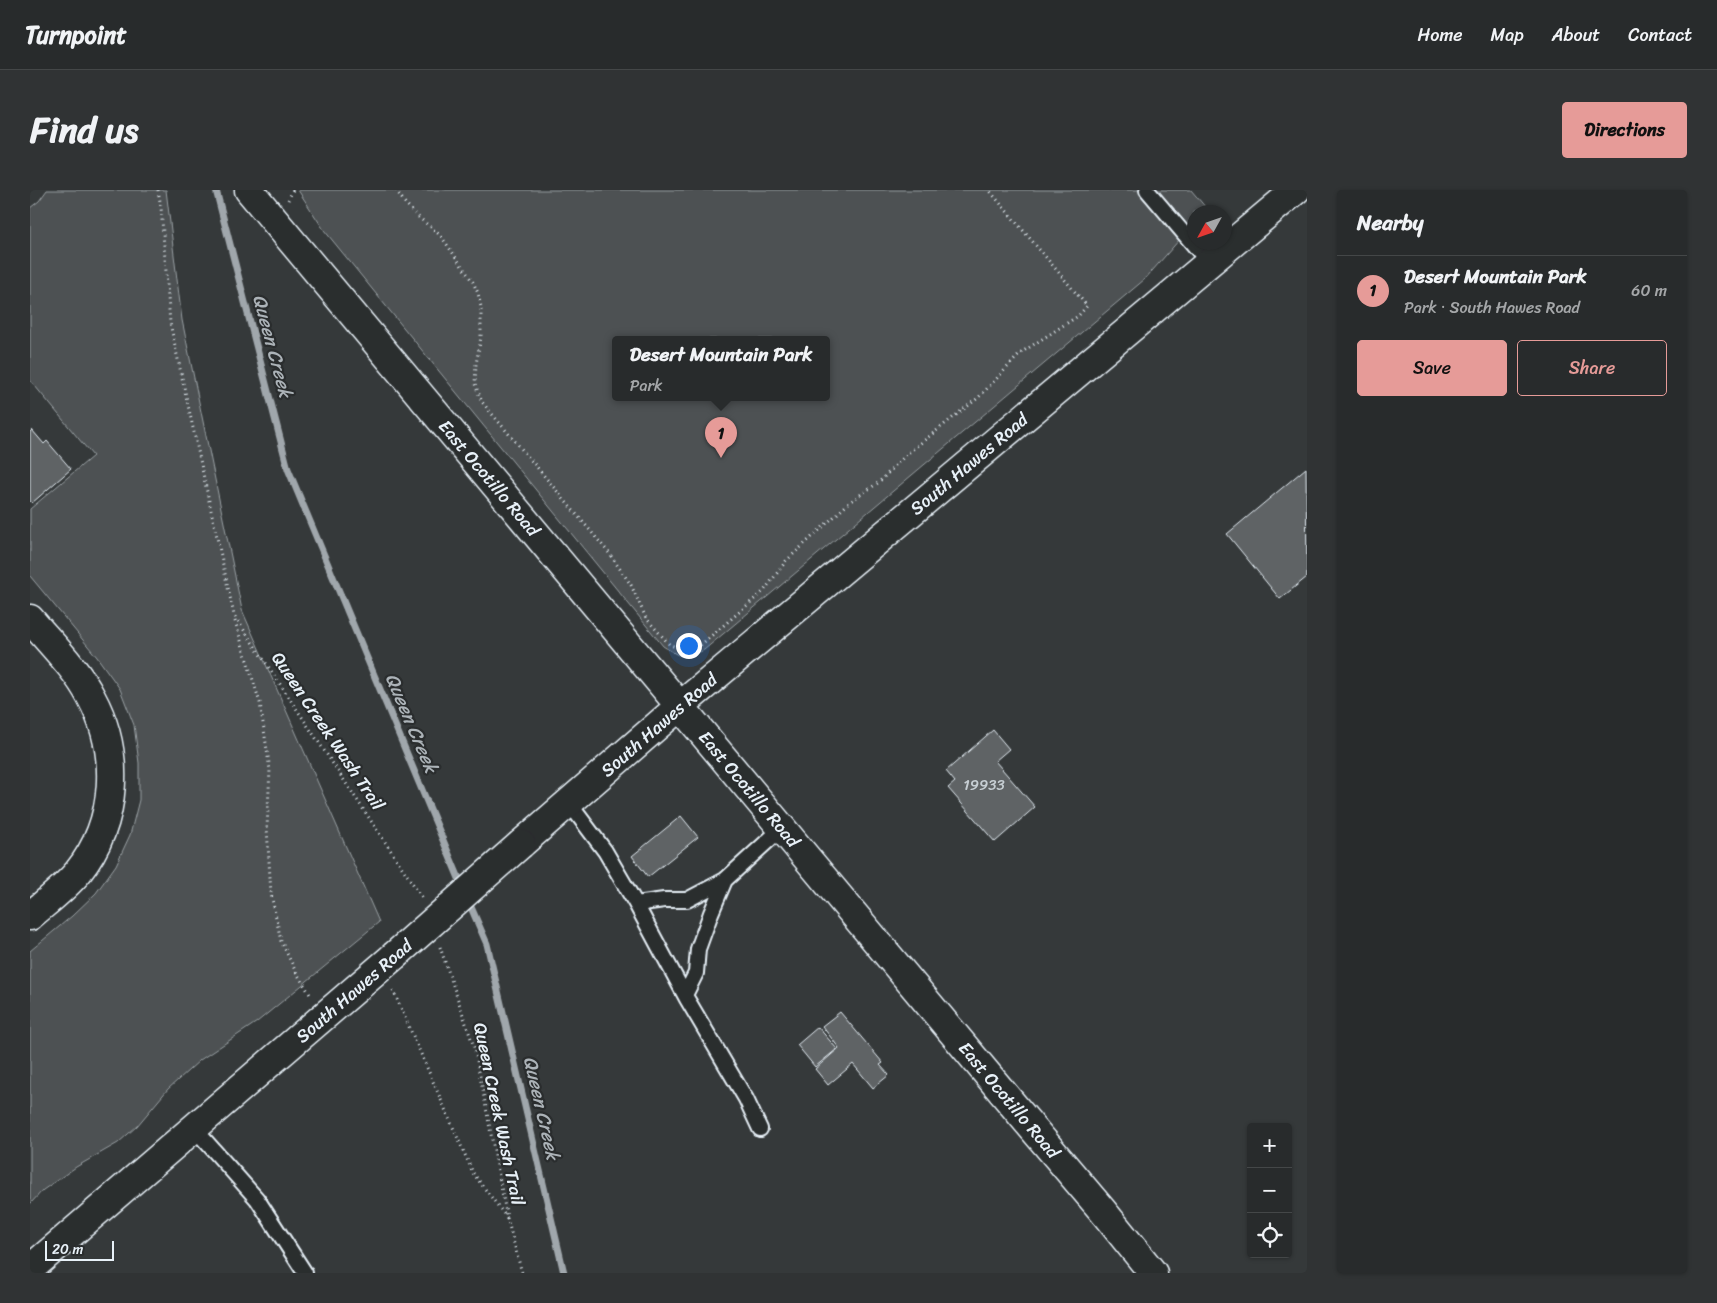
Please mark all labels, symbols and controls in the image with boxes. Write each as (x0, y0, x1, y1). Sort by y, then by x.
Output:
text: Turnpoint (25, 14, 127, 56)
text: Home (1418, 19, 1463, 51)
text: Map (1491, 19, 1524, 51)
text: About (1552, 19, 1600, 51)
text: Contact (1628, 19, 1692, 51)
text: Find us (30, 99, 138, 161)
button: Directions (1562, 102, 1687, 158)
text: Nearby (1357, 204, 1423, 242)
north arrow (1187, 205, 1232, 250)
text: Desert Mountain Park (1404, 260, 1587, 293)
text: 1 (1370, 276, 1376, 305)
text: 60 m (1631, 276, 1667, 305)
water label: Queen Creek (243, 291, 303, 402)
text: Park · South Hawes Road (1404, 293, 1580, 322)
popup (612, 336, 830, 401)
text: Desert Mountain Park (630, 338, 812, 371)
button: Save (1357, 340, 1507, 396)
button: Share (1517, 340, 1667, 396)
text: Park (630, 371, 662, 400)
street label: South Hawes Road (902, 404, 1037, 523)
street label: East Ocotillo Road (430, 412, 549, 545)
pin: 1 (705, 417, 737, 458)
your location (676, 633, 702, 659)
street label: Queen Creek Wash Trail (263, 645, 394, 818)
street label: South Hawes Road (593, 664, 726, 785)
water label: Queen Creek (376, 668, 448, 779)
street label: East Ocotillo Road (690, 723, 809, 856)
house number: 19933 (963, 772, 1005, 798)
street label: South Hawes Road (288, 930, 421, 1051)
street label: Queen Creek Wash Trail (464, 1020, 534, 1209)
street label: East Ocotillo Road (950, 1034, 1069, 1167)
water label: Queen Creek (514, 1053, 570, 1164)
map controls (1247, 1123, 1292, 1258)
button: + (1247, 1123, 1292, 1168)
button: − (1247, 1168, 1292, 1213)
button: locate (1247, 1213, 1292, 1258)
text: 20 m (52, 1237, 83, 1262)
scale bar (45, 1238, 114, 1261)

